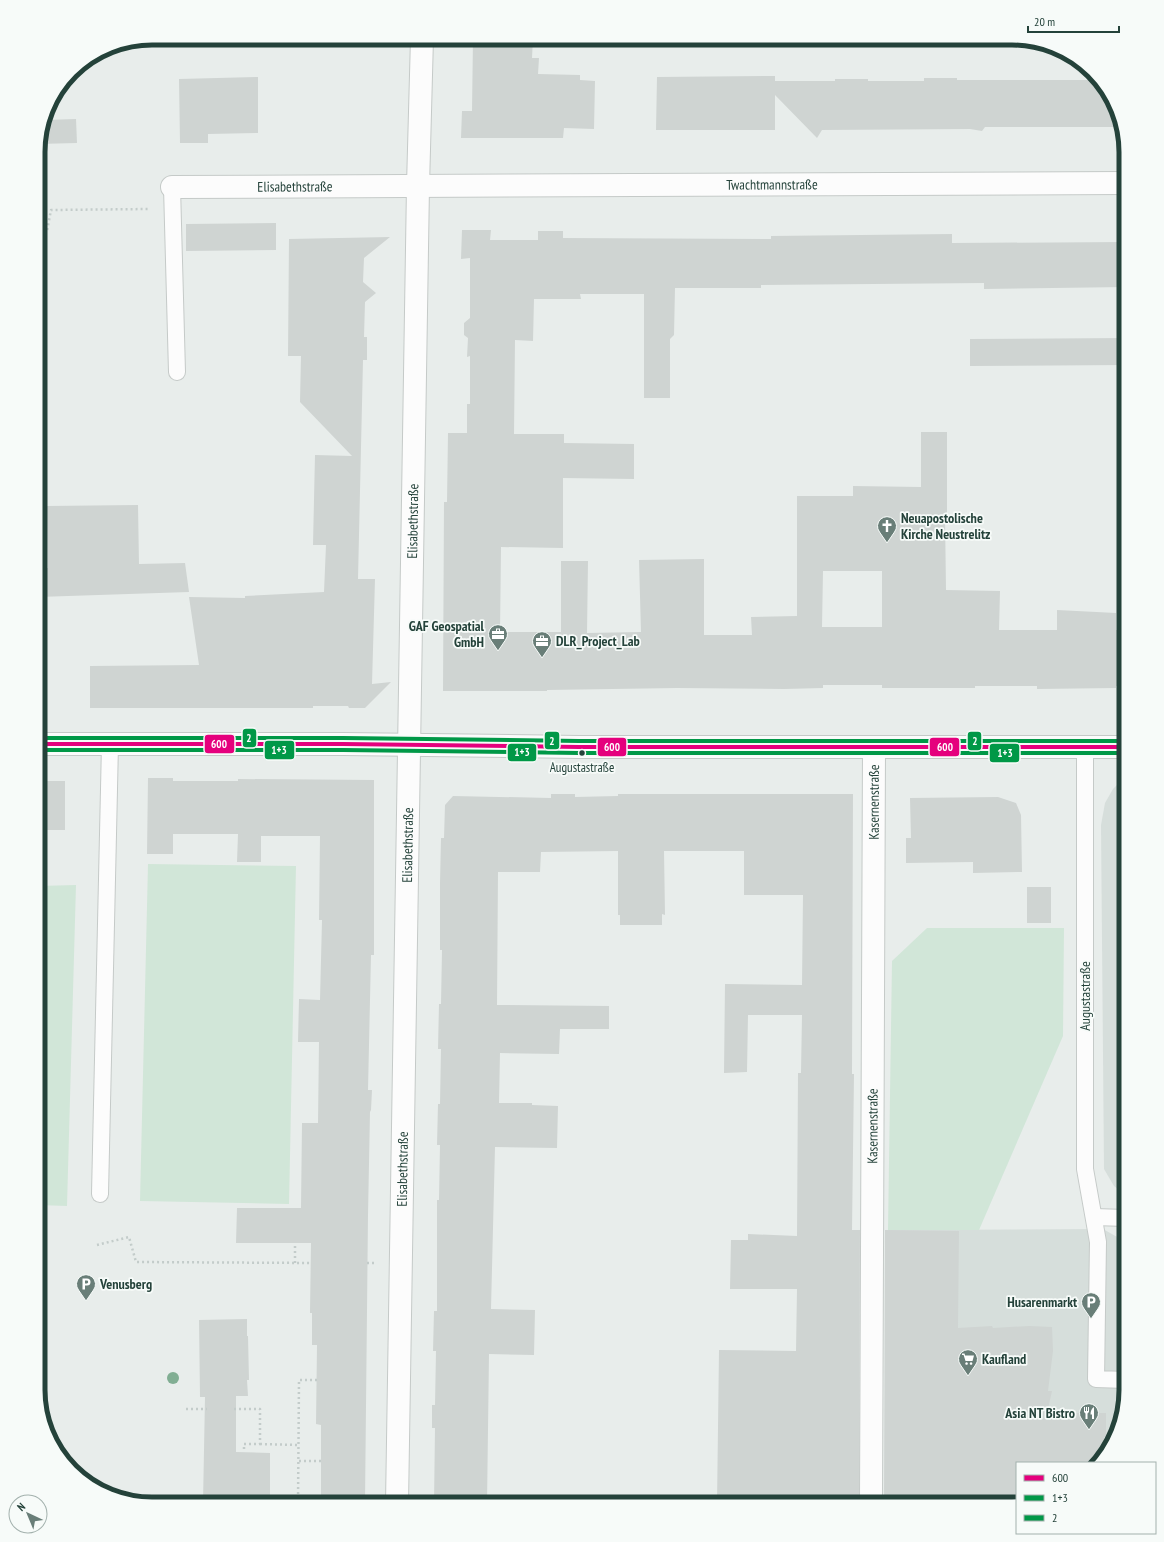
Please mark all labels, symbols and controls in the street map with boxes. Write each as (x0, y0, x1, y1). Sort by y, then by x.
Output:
scale bar (1028, 8, 1119, 34)
text: 20 m (1034, 14, 1055, 29)
street label: Twachtmannstraße (726, 175, 818, 194)
street label: Elisabethstraße (257, 177, 333, 196)
street label: Elisabethstraße (403, 483, 422, 559)
place label: Neuapostolische Kirche Neustrelitz (901, 509, 990, 543)
church icon: Neuapostolische Kirche Neustrelitz (876, 515, 898, 543)
place label: GAF Geospatial GmbH (409, 617, 485, 651)
office icon: GAF Geospatial GmbH (487, 623, 509, 651)
office icon: DLR_Project_Lab (531, 630, 553, 658)
place label: DLR_Project_Lab (556, 632, 640, 650)
line badge: 2 (242, 728, 257, 748)
text: 2 (246, 731, 252, 745)
line badge: 2 (544, 731, 560, 750)
line badge: 2 (967, 731, 982, 751)
line badge: 600 (204, 734, 235, 754)
text: 2 (549, 734, 555, 748)
text: 2 (972, 734, 978, 748)
text: 600 (211, 737, 227, 751)
line badge: 600 (597, 737, 627, 757)
line badge: 600 (929, 737, 960, 757)
line badge: 1+3 (264, 740, 295, 760)
text: 600 (604, 740, 620, 754)
text: 600 (937, 740, 953, 754)
text: 1+3 (271, 743, 287, 757)
line badge: 1+3 (507, 743, 537, 762)
line badge: 1+3 (989, 743, 1020, 763)
text: 1+3 (514, 745, 530, 759)
text: 1+3 (997, 746, 1013, 760)
marker: Augustastraße (577, 748, 587, 758)
place label: Augustastraße (550, 759, 614, 776)
street label: Kasernenstraße (865, 764, 883, 840)
street label: Elisabethstraße (398, 807, 417, 883)
street label: Augustastraße (1076, 961, 1094, 1031)
street label: Kasernenstraße (863, 1088, 882, 1164)
street label: Elisabethstraße (393, 1131, 412, 1207)
parking icon: Venusberg (75, 1273, 97, 1301)
place label: Venusberg (99, 1275, 152, 1293)
parking icon: Husarenmarkt (1080, 1291, 1102, 1319)
place label: Husarenmarkt (1007, 1293, 1077, 1311)
supermarket icon: Kaufland (957, 1348, 979, 1376)
place label: Kaufland (982, 1350, 1026, 1368)
restaurant icon: Asia NT Bistro (1078, 1402, 1100, 1430)
place label: Asia NT Bistro (1004, 1404, 1075, 1422)
legend (1016, 1462, 1156, 1534)
text: 600 (1052, 1470, 1068, 1485)
text: 1+3 (1052, 1490, 1068, 1505)
north arrow (8, 1494, 48, 1534)
text: N (14, 1500, 28, 1514)
text: 2 (1052, 1510, 1057, 1525)

